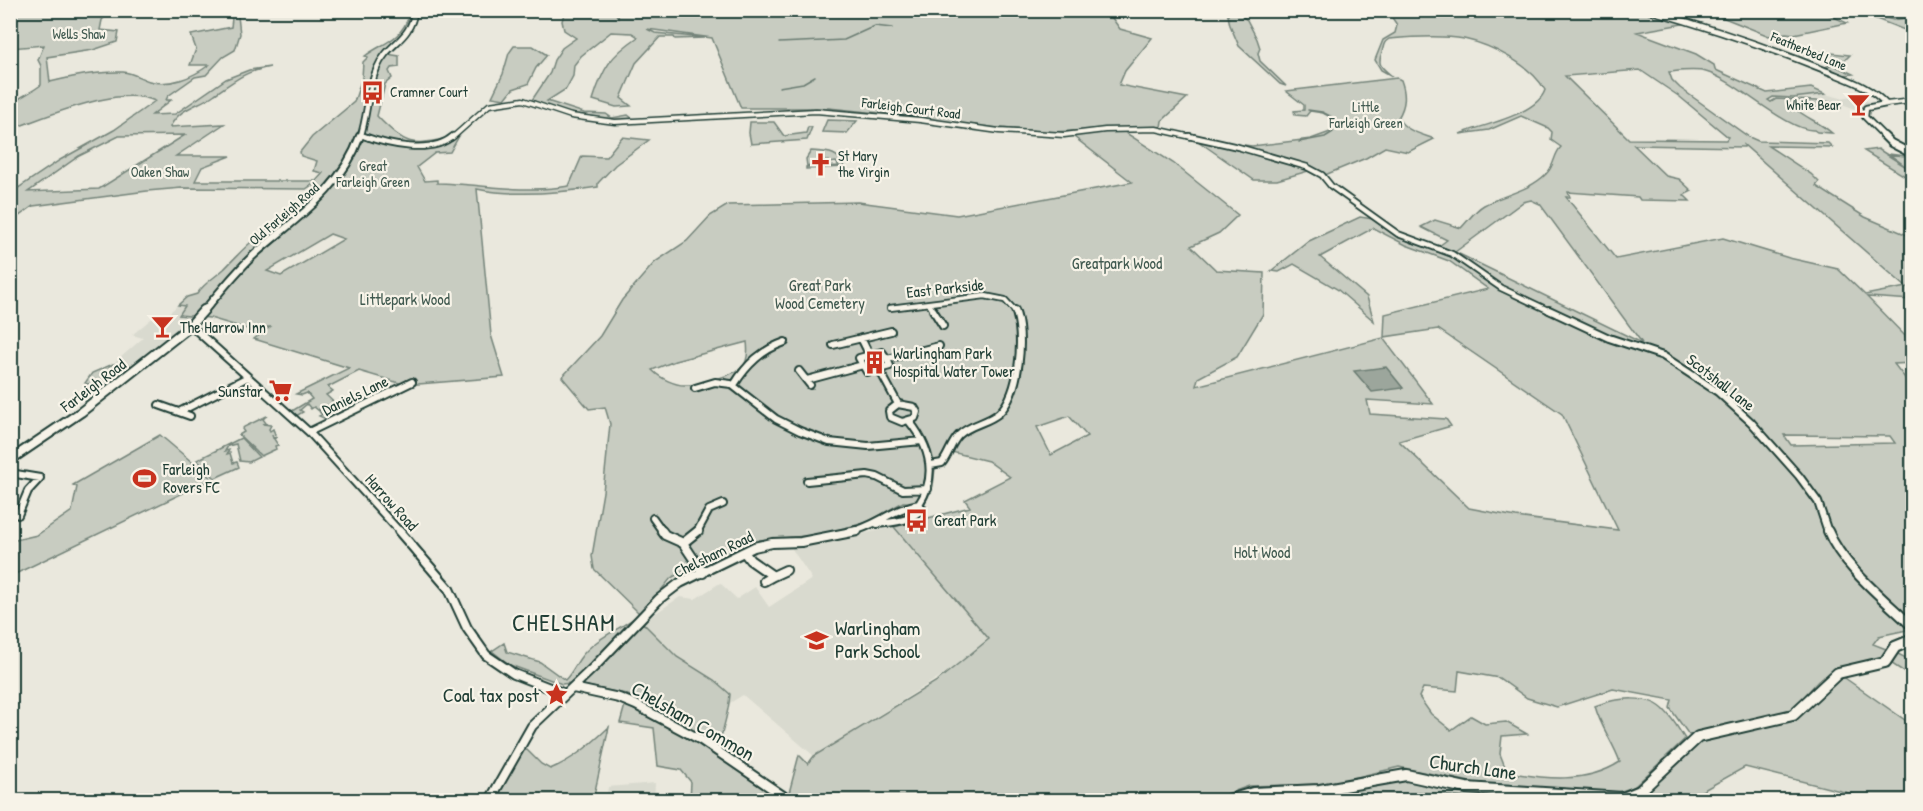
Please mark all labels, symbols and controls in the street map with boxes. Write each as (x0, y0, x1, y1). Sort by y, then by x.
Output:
park label: Wells Shaw (52, 24, 106, 43)
street label: Featherbed Lane (1767, 26, 1850, 75)
bus stop icon: Cramner Court (359, 79, 385, 105)
place label: Cramner Court (390, 82, 468, 101)
street label: Farleigh Court Road (860, 92, 962, 124)
bar icon: White Bear (1846, 92, 1872, 118)
place label: White Bear (1786, 95, 1842, 114)
park label: Little Farleigh Green (1328, 97, 1403, 133)
place label: St Mary the Virgin (838, 146, 890, 182)
church icon: St Mary the Virgin (807, 151, 833, 177)
park label: Great Farleigh Green (335, 156, 410, 192)
park label: Oaken Shaw (131, 162, 190, 181)
street label: Old Farleigh Road (245, 178, 324, 250)
park label: Greatpark Wood (1072, 252, 1162, 274)
street label: East Parkside (905, 273, 985, 303)
park label: Great Park Wood Cemetery (775, 274, 865, 314)
park label: Littlepark Wood (360, 288, 450, 310)
bar icon: The Harrow Inn (149, 314, 175, 340)
place label: The Harrow Inn (180, 316, 266, 338)
place label: Warlingham Park Hospital Water Tower (893, 342, 1015, 382)
street label: Scotshall Lane (1682, 348, 1760, 416)
building icon: Warlingham Park Hospital Water Tower (862, 349, 888, 375)
street label: Farleigh Road (55, 353, 130, 417)
street label: Daniels Lane (318, 369, 392, 420)
supermarket icon: Sunstar (268, 378, 294, 404)
place label: Sunstar (218, 380, 263, 402)
place label: Farleigh Rovers FC (162, 458, 220, 498)
sports icon: Farleigh Rovers FC (132, 465, 158, 491)
street label: Harrow Road (360, 469, 424, 535)
bus stop icon: Great Park (903, 507, 929, 533)
place label: Great Park (934, 509, 997, 531)
street label: Chelsham Road (670, 525, 756, 583)
park label: Holt Wood (1234, 541, 1290, 563)
district label: CHELSHAM (512, 606, 616, 638)
place label: Warlingham Park School (835, 614, 921, 664)
school or university icon: Warlingham Park School (804, 627, 830, 653)
street label: Chelsham Common (627, 674, 760, 767)
place label: Coal tax post (443, 681, 540, 708)
place icon: Coal tax post (544, 682, 570, 708)
street label: Church Lane (1428, 747, 1519, 786)

